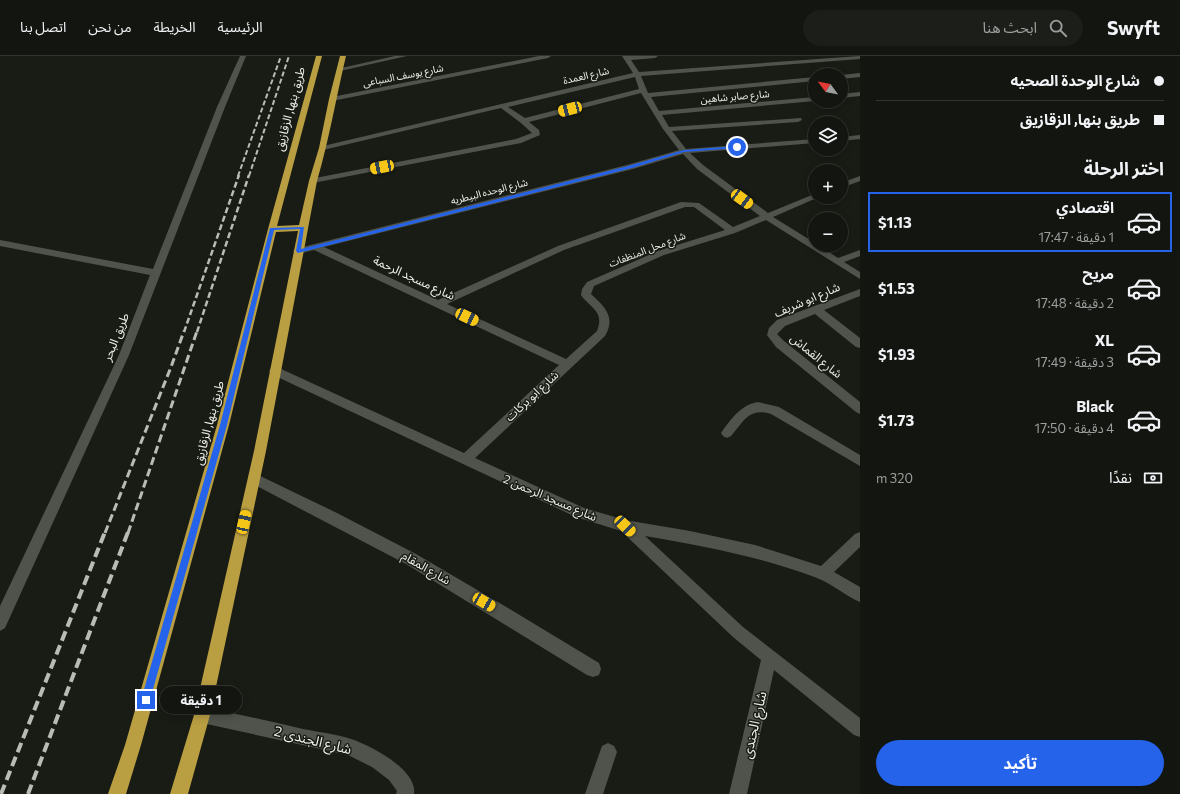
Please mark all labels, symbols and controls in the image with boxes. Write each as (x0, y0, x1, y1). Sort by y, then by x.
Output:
search box (803, 10, 1083, 46)
text: Swyft (1107, 16, 1160, 39)
icon: search (1047, 17, 1069, 39)
text: اتصل بنا (20, 18, 66, 35)
text: من نحن (88, 18, 132, 35)
text: الخريطة (154, 18, 195, 35)
text: الرئيسية (217, 18, 262, 35)
text: ابحث هنا (983, 18, 1037, 36)
street label: شارع يوسف السباعى (362, 61, 445, 91)
street label: شارع العمدة (562, 64, 611, 88)
street label: طريق بنها, الزقازيق (271, 65, 309, 153)
north arrow (808, 68, 848, 108)
map controls (808, 68, 848, 252)
text: شارع الوحدة الصحيه (1010, 71, 1140, 89)
street label: شارع صابر شاهين (700, 87, 770, 107)
car (557, 100, 583, 118)
text: طريق بنها, الزقازيق (1020, 110, 1140, 128)
button: layers (808, 116, 848, 156)
route start (728, 138, 746, 156)
text: اختر الرحلة (1084, 157, 1164, 179)
car (369, 159, 395, 175)
button: + (808, 164, 848, 204)
street label: شارع الوحده البيطريه (449, 176, 529, 208)
car (729, 187, 755, 211)
text: اقتصادي (1056, 198, 1114, 216)
icon: car (1126, 204, 1162, 240)
button: − (808, 212, 848, 252)
text: $1.13 (878, 213, 912, 231)
street label: شارع محل المنظفات (607, 229, 688, 271)
text: 1 دقيقة · 17:47 (1038, 229, 1114, 245)
street label: شارع مسجد الرحمة (370, 252, 458, 305)
text: مريح (1082, 264, 1114, 282)
icon: car (1126, 270, 1162, 306)
street label: شارع ابو شريف (772, 279, 843, 322)
text: $1.53 (878, 279, 915, 297)
text: 2 دقيقة · 17:48 (1035, 295, 1114, 311)
car (454, 306, 480, 328)
street label: طريق البحر (99, 311, 133, 364)
street label: شارع القماش (786, 330, 845, 383)
text: XL (1095, 331, 1114, 349)
icon: car (1126, 336, 1162, 372)
text: $1.93 (878, 345, 915, 363)
text: 3 دقيقة · 17:49 (1035, 354, 1114, 370)
street label: شارع ابو بركات (502, 367, 563, 426)
street label: طريق بنها, الزقازيق (190, 379, 228, 467)
text: Black (1076, 397, 1114, 415)
icon: car (1126, 402, 1162, 438)
text: $1.73 (878, 411, 914, 429)
text: 4 دقيقة · 17:50 (1035, 420, 1114, 436)
icon: cash (1142, 467, 1164, 489)
text: نقدًا (1109, 468, 1132, 486)
text: 320 m (876, 470, 913, 486)
street label: شارع مسجد الرحمن 2 (500, 471, 599, 526)
car (236, 509, 252, 535)
car (612, 513, 638, 539)
street label: شارع المقام (398, 548, 453, 589)
car (471, 591, 497, 613)
callout: 1 دقيقة (160, 686, 242, 714)
street label: شارع الجندى (737, 689, 772, 761)
route end (137, 691, 155, 709)
text: 1 دقيقة (180, 692, 222, 708)
street label: شارع الجندى 2 (272, 722, 354, 760)
button: تأكيد (876, 740, 1164, 786)

